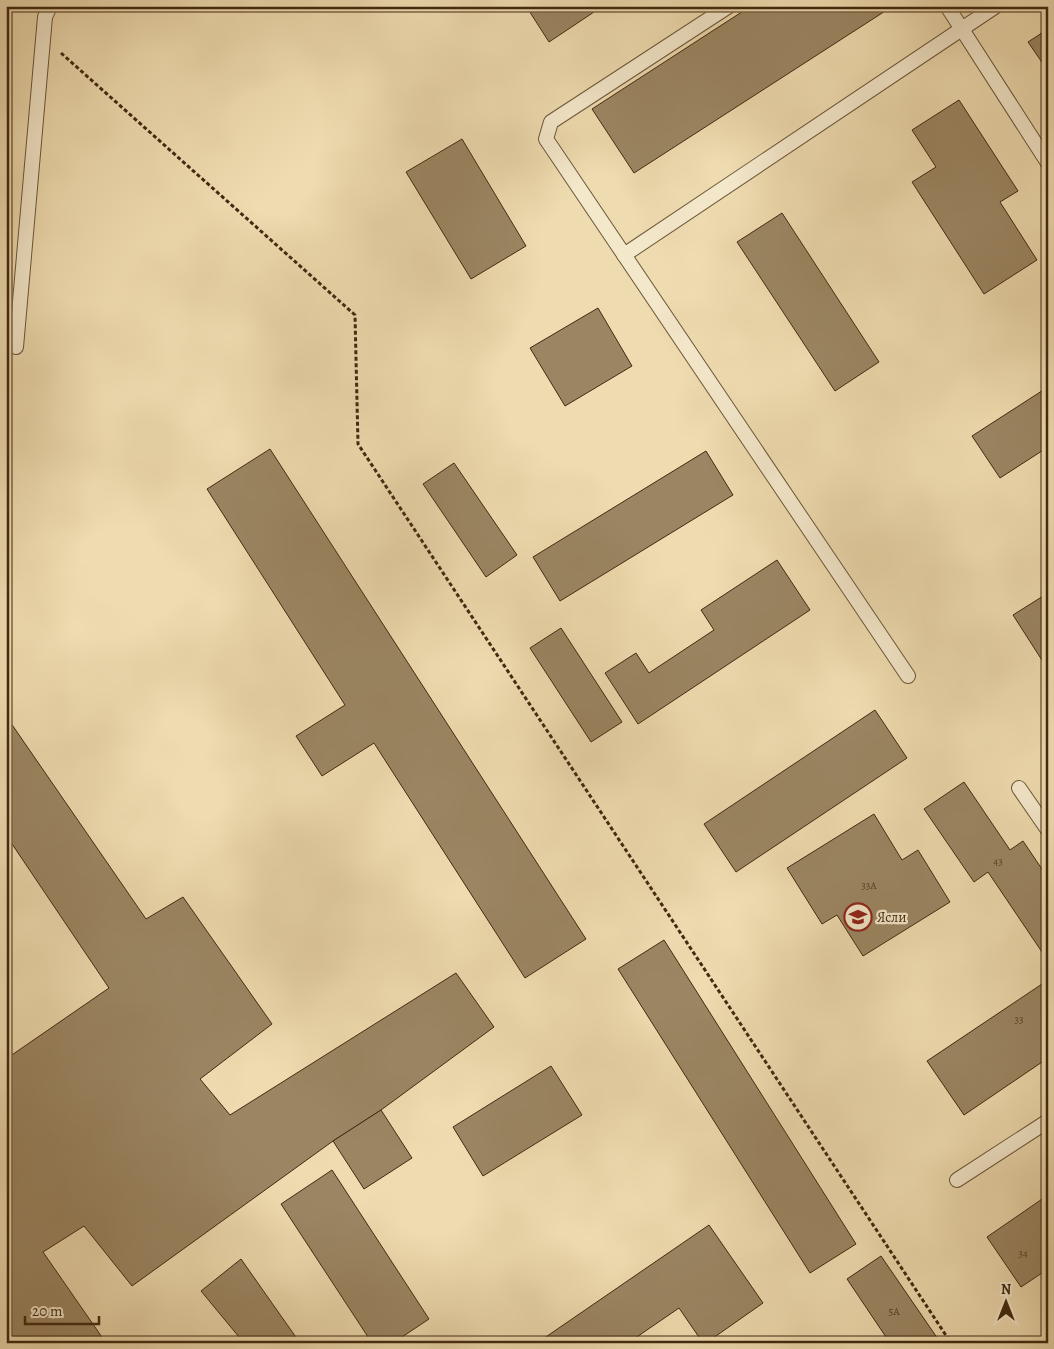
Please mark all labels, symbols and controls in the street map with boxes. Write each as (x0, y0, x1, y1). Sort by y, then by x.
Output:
house number: 43 (993, 854, 1003, 869)
house number: 33А (861, 878, 877, 893)
school or university icon: Ясли (843, 902, 873, 932)
place label: Ясли (877, 908, 907, 927)
house number: 33 (1014, 1012, 1024, 1027)
house number: 34 (1018, 1246, 1028, 1261)
north arrow (982, 1276, 1032, 1326)
text: N (1001, 1280, 1011, 1299)
scale bar (25, 1294, 99, 1326)
text: 20 m (32, 1301, 63, 1321)
house number: 5А (888, 1304, 900, 1319)

